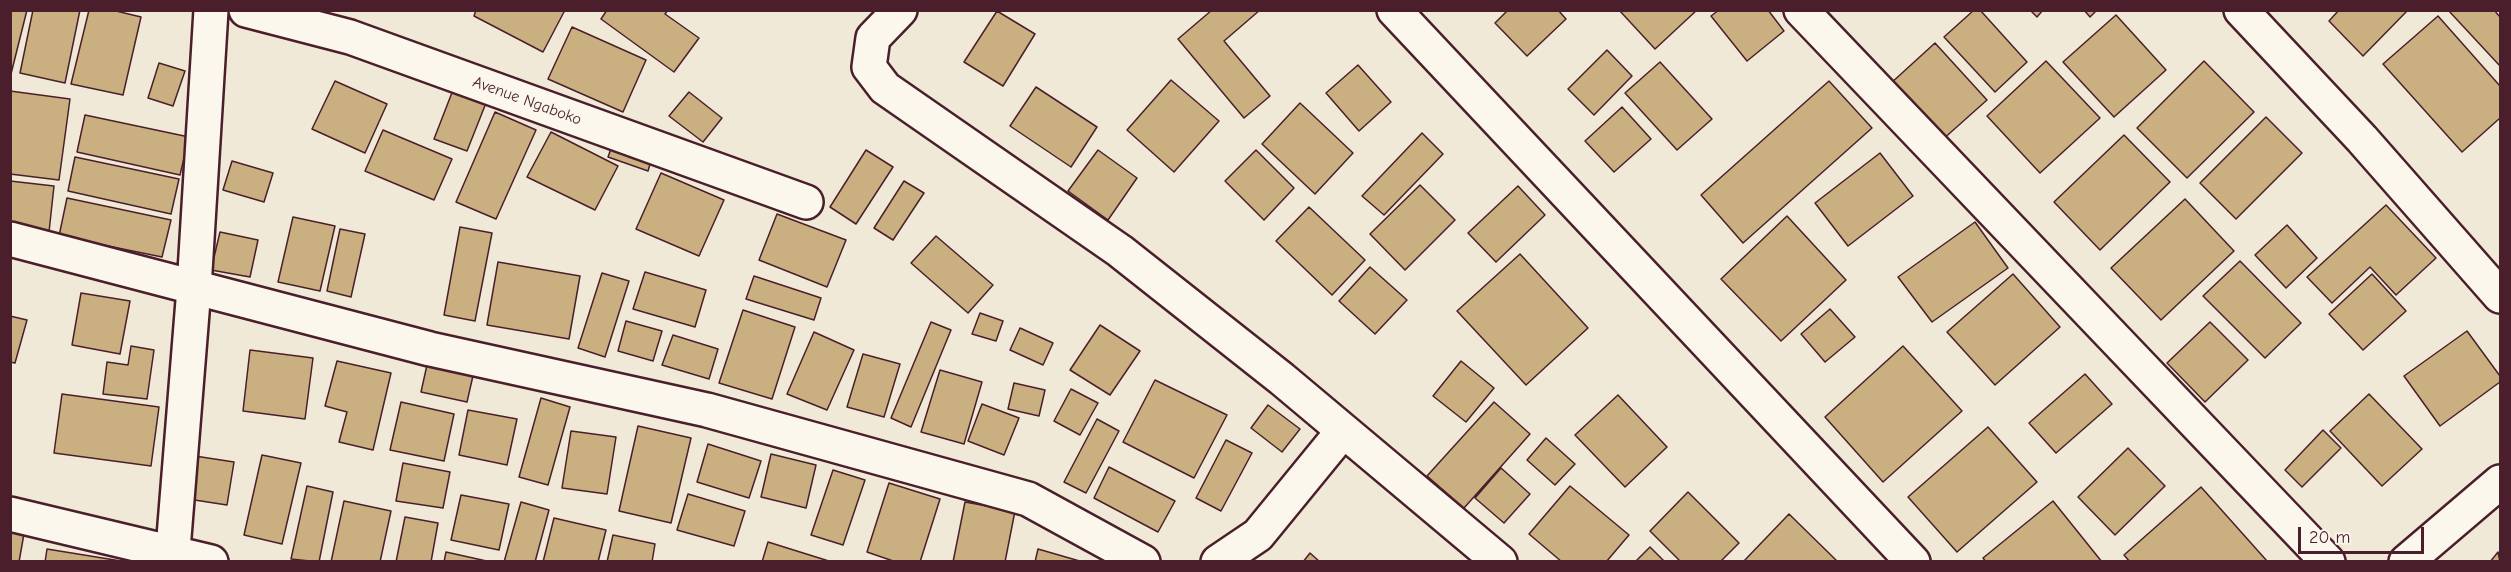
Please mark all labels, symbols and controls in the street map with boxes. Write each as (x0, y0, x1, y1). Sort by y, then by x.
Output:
street label: Avenue Ngaboko (470, 72, 584, 130)
scale bar (2301, 515, 2427, 553)
text: 20 m (2309, 527, 2350, 548)

